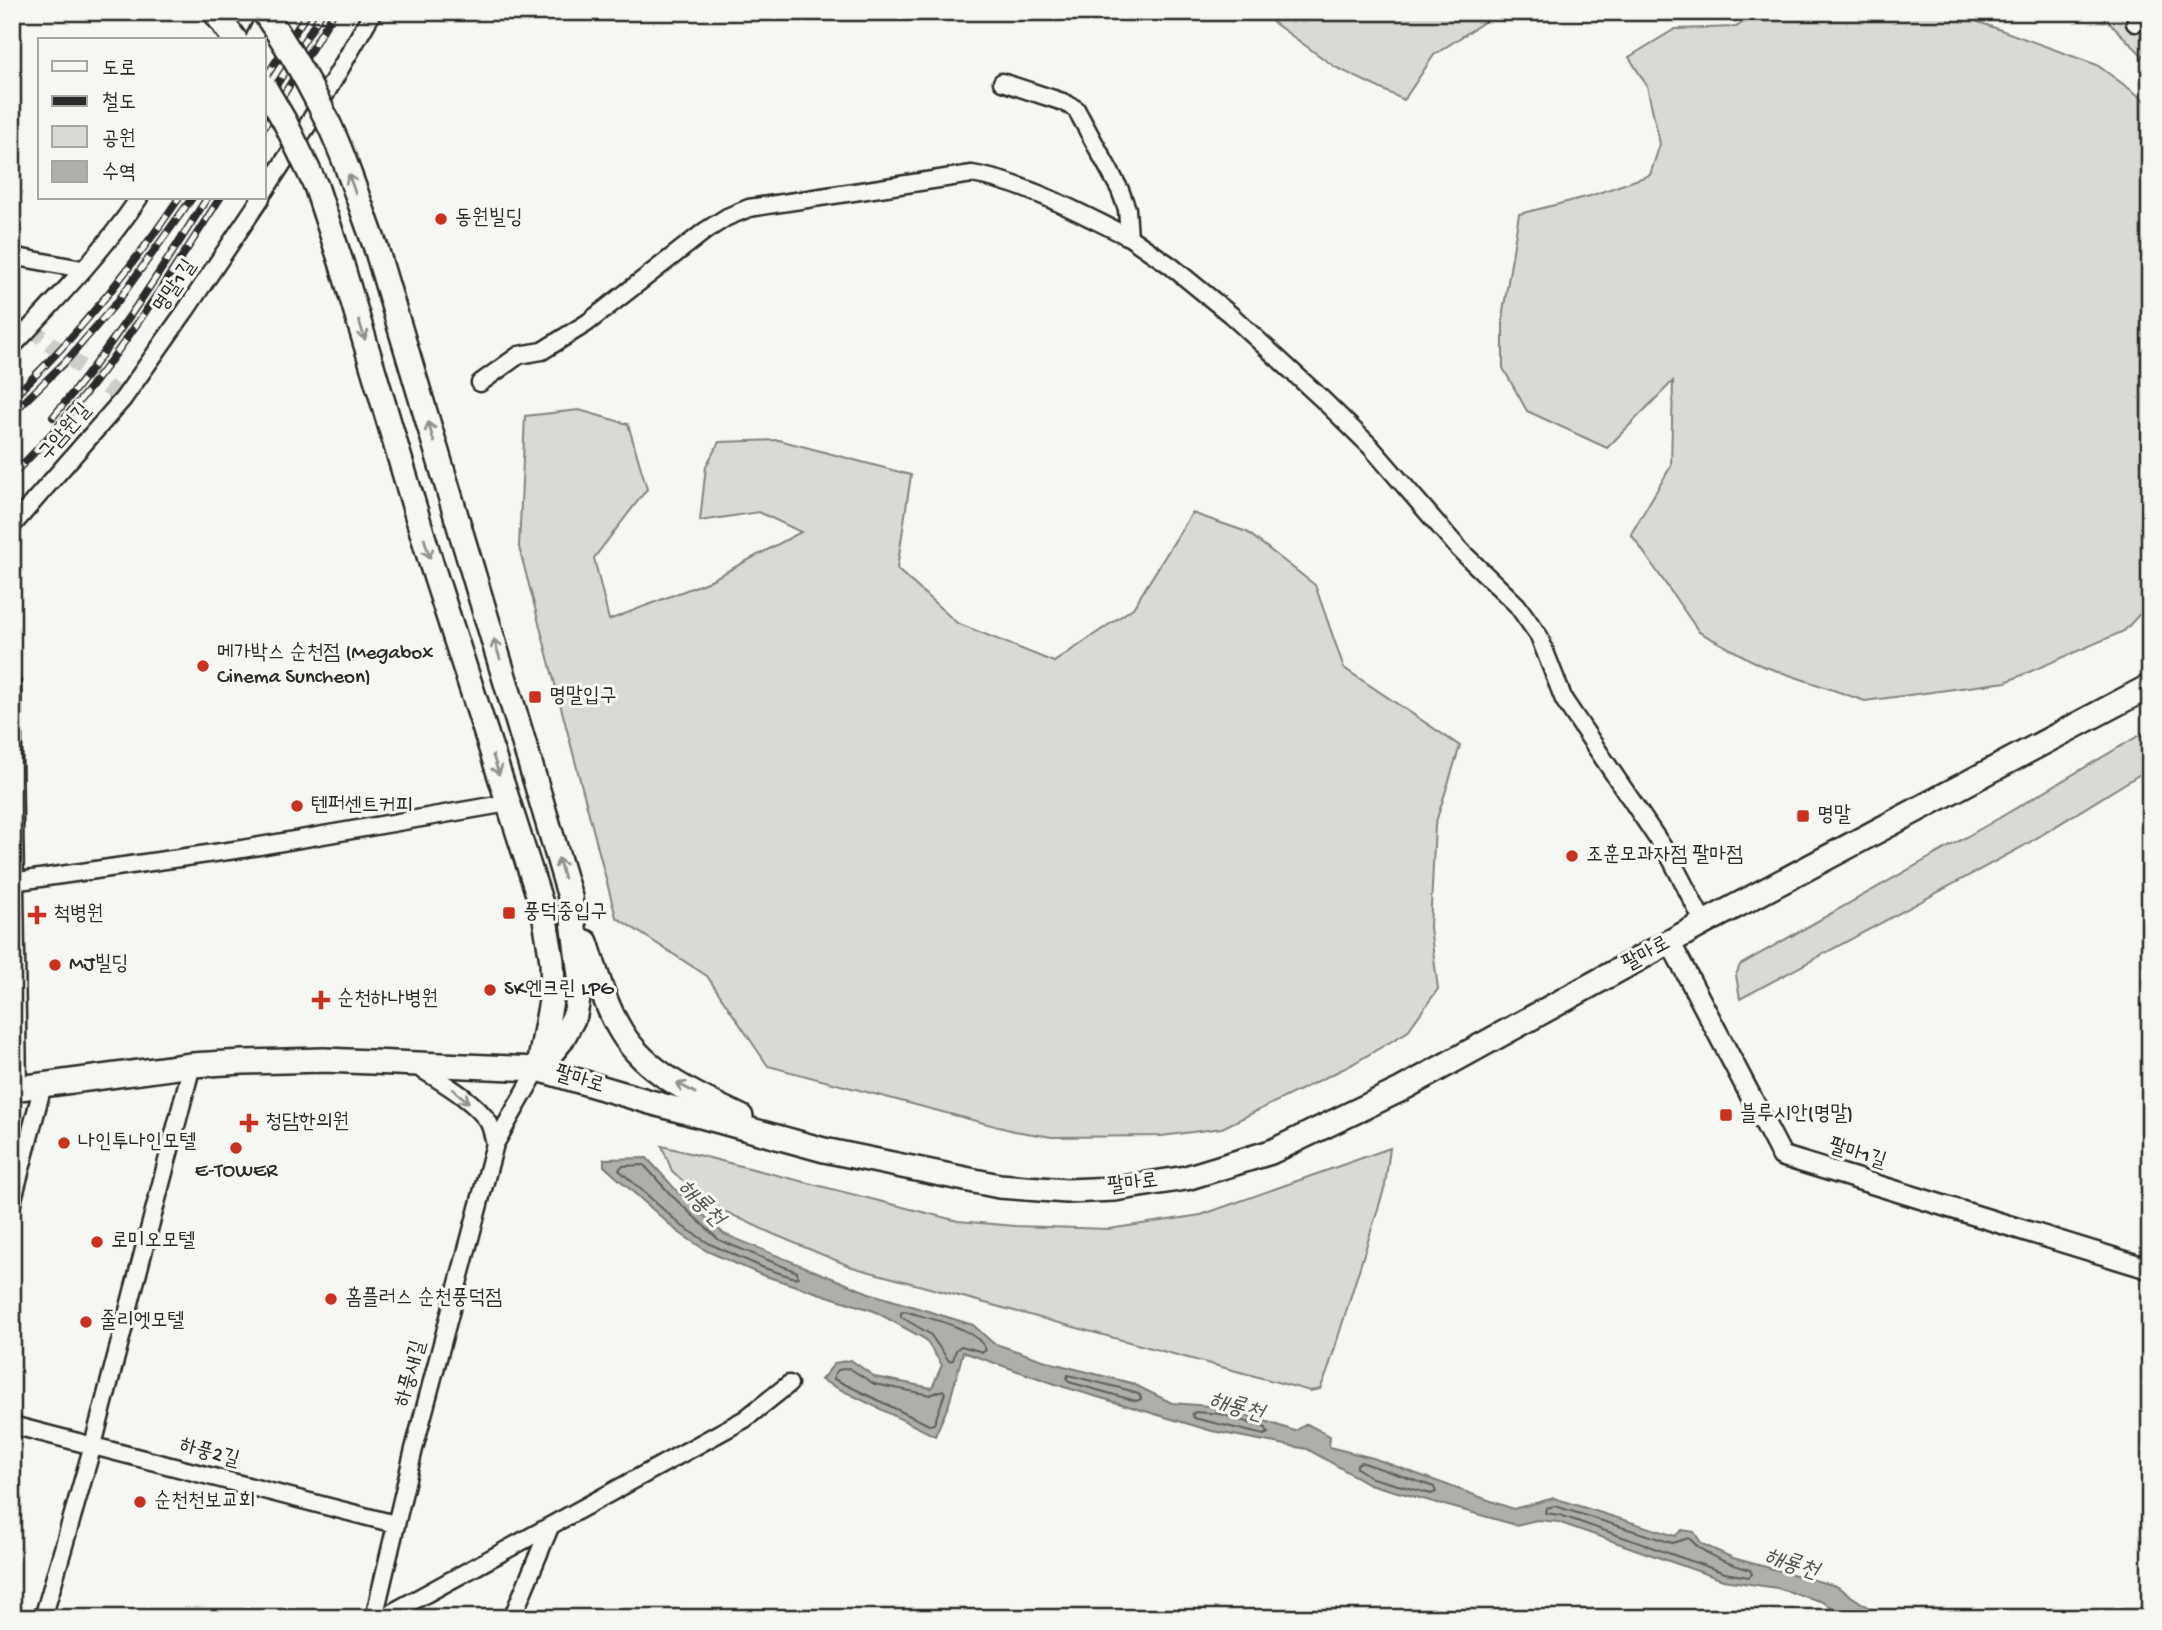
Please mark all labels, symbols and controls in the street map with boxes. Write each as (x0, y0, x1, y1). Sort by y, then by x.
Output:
legend (38, 38, 266, 200)
text: 도로 (102, 58, 136, 83)
text: 철도 (102, 91, 136, 117)
text: 공원 (102, 128, 136, 153)
text: 수역 (102, 162, 136, 187)
one-way arrow (345, 174, 358, 196)
place label: 동원빌딩 (455, 207, 523, 232)
marker: 동원빌딩 (433, 211, 449, 227)
street label: 명말1길 (149, 255, 203, 319)
one-way arrow (356, 319, 369, 341)
street label: 구암원길 (34, 399, 98, 467)
one-way arrow (424, 421, 436, 443)
one-way arrow (421, 537, 434, 559)
one-way arrow (490, 639, 503, 661)
place label: 메가박스 순천점 (Megabox Cinema Suncheon) (217, 641, 433, 691)
marker: 메가박스 순천점 (Megabox Cinema Suncheon) (195, 658, 211, 674)
place label: 명말입구 (549, 685, 617, 710)
marker: 명말입구 (527, 689, 543, 705)
one-way arrow (491, 753, 503, 775)
place label: 텐퍼센트커피 (311, 794, 412, 819)
marker: 텐퍼센트커피 (289, 798, 305, 814)
place label: 명말 (1817, 804, 1851, 829)
marker: 명말 (1795, 808, 1811, 824)
place label: 조훈모과자점 팔마점 (1586, 843, 1743, 869)
marker: 조훈모과자점 팔마점 (1564, 848, 1580, 864)
one-way arrow (554, 857, 567, 879)
place label: 풍덕중입구 (523, 901, 608, 926)
place label: 척병원 (53, 903, 104, 928)
marker: 척병원 (27, 905, 47, 925)
marker: 풍덕중입구 (501, 905, 517, 921)
street label: 팔마로 (1619, 932, 1675, 978)
place label: MJ빌딩 (69, 953, 129, 978)
marker: MJ빌딩 (47, 957, 63, 973)
place label: SK엔크린 LPG (504, 978, 614, 1003)
marker: SK엔크린 LPG (482, 982, 498, 998)
place label: 순천하나병원 (337, 987, 438, 1013)
marker: 순천하나병원 (311, 990, 331, 1010)
street label: 팔마로 (551, 1062, 607, 1100)
one-way arrow (677, 1081, 697, 1095)
one-way arrow (451, 1088, 469, 1104)
place label: 블루시안(명말) (1740, 1102, 1853, 1128)
marker: 블루시안(명말) (1718, 1107, 1734, 1123)
place label: 청담한의원 (265, 1111, 350, 1136)
marker: 청담한의원 (239, 1113, 259, 1133)
place label: 나인투나인모텔 (78, 1131, 196, 1156)
street label: 팔마1길 (1825, 1134, 1889, 1176)
marker: 나인투나인모텔 (56, 1135, 72, 1151)
marker: E-TOWER (228, 1140, 244, 1156)
place label: E-TOWER (195, 1160, 278, 1185)
street label: 팔마로 (1106, 1170, 1160, 1200)
water label: 해룡천 (671, 1175, 731, 1235)
place label: 로미오모텔 (111, 1230, 196, 1255)
marker: 로미오모텔 (89, 1234, 105, 1250)
place label: 홈플러스 순천풍덕점 (345, 1286, 502, 1312)
marker: 홈플러스 순천풍덕점 (323, 1291, 339, 1307)
place label: 줄리엣모텔 (100, 1309, 185, 1335)
marker: 줄리엣모텔 (78, 1314, 94, 1330)
street label: 하풍새길 (391, 1338, 433, 1410)
water label: 해룡천 (1206, 1387, 1269, 1429)
street label: 하풍2길 (176, 1434, 242, 1474)
place label: 순천천보교회 (154, 1489, 255, 1515)
marker: 순천천보교회 (132, 1494, 148, 1510)
water label: 해룡천 (1760, 1544, 1824, 1587)

